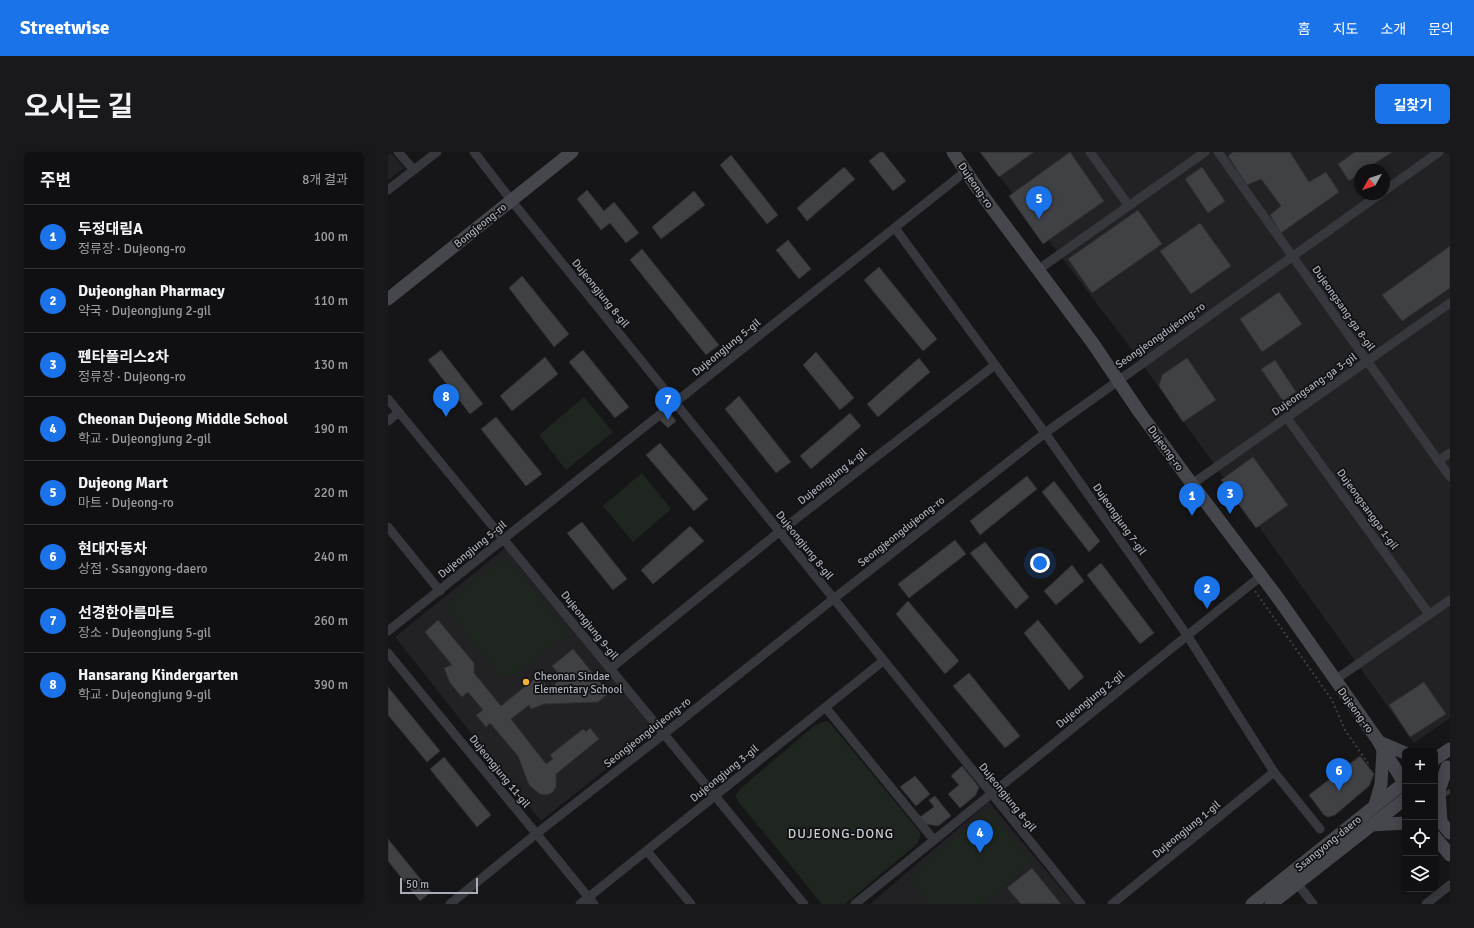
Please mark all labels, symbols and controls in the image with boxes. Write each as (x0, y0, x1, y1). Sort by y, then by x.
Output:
text: Streetwise (20, 16, 110, 40)
text: 홈 (1298, 21, 1311, 38)
text: 지도 (1333, 21, 1358, 38)
text: 소개 (1380, 21, 1406, 38)
text: 문의 (1428, 21, 1454, 38)
button: 길찾기 (1375, 84, 1450, 124)
text: 오시는 길 (24, 90, 133, 124)
street label: Dujeong-ro (955, 160, 996, 211)
north arrow (1354, 164, 1390, 200)
text: 주변 (40, 170, 71, 191)
text: 8개 결과 (302, 172, 348, 188)
pin: 5 (1026, 186, 1052, 219)
street label: Bongjeong-ro (451, 200, 509, 250)
text: 두정대림A (78, 220, 143, 238)
text: 1 (49, 229, 57, 245)
text: 100 m (314, 229, 348, 245)
text: 정류장 · Dujeong-ro (78, 241, 186, 257)
street label: Dujeongjung 8-gil (569, 256, 632, 330)
street label: Dujeongsang-ga 8-gil (1309, 263, 1378, 353)
text: Dujeonghan Pharmacy (78, 282, 225, 300)
text: 2 (49, 293, 57, 309)
text: 110 m (314, 293, 348, 309)
street label: Seongjeongdujeong-ro (1113, 299, 1208, 371)
text: 약국 · Dujeongjung 2-gil (78, 303, 211, 319)
street label: Dujeongjung 5-gil (689, 316, 763, 379)
text: 펜타폴리스2차 (78, 348, 169, 366)
street label: Dujeongsang-ga 3-gil (1269, 350, 1359, 419)
text: 3 (49, 357, 57, 373)
text: 130 m (314, 357, 348, 373)
text: 정류장 · Dujeong-ro (78, 369, 186, 385)
pin: 8 (433, 384, 459, 417)
pin: 7 (655, 387, 681, 420)
text: Cheonan Dujeong Middle School (78, 410, 288, 428)
text: 4 (49, 421, 57, 437)
text: 190 m (314, 421, 348, 437)
street label: Dujeong-ro (1145, 423, 1186, 474)
text: 학교 · Dujeongjung 2-gil (78, 431, 211, 447)
street label: Dujeongjung 4-gil (795, 445, 869, 507)
street label: Dujeongsangga 1-gil (1334, 466, 1401, 552)
text: Dujeong Mart (78, 474, 168, 492)
street label: Dujeongjung 7-gil (1090, 481, 1149, 558)
pin: 3 (1217, 481, 1243, 514)
pin: 1 (1179, 483, 1205, 516)
text: 5 (49, 485, 57, 501)
text: 220 m (314, 485, 348, 501)
street label: Seongjeongdujeong-ro (855, 493, 947, 569)
text: 마트 · Dujeong-ro (78, 495, 174, 511)
street label: Dujeongjung 8-gil (773, 508, 836, 582)
street label: Dujeongjung 5-gil (435, 518, 509, 581)
text: 현대자동차 (78, 540, 147, 558)
text: 6 (49, 549, 57, 565)
text: 240 m (314, 549, 348, 565)
your location (1030, 553, 1050, 573)
text: 상점 · Ssangyong-daero (78, 561, 207, 577)
pin: 2 (1194, 576, 1220, 609)
street label: Dujeongjung 9-gil (558, 588, 621, 662)
text: 선경한아름마트 (78, 604, 175, 622)
text: 7 (49, 613, 57, 629)
text: 260 m (314, 613, 348, 629)
text: 장소 · Dujeongjung 5-gil (78, 625, 211, 641)
text: Hansarang Kindergarten (78, 666, 238, 684)
street label: Dujeongjung 2-gil (1053, 668, 1127, 731)
place label: Cheonan Sindae Elementary School (534, 670, 622, 696)
text: 8 (49, 677, 57, 693)
text: 390 m (314, 677, 348, 693)
marker: Cheonan Sindae Elementary School (521, 677, 531, 687)
street label: Dujeong-ro (1335, 685, 1376, 736)
text: 학교 · Dujeongjung 9-gil (78, 687, 211, 703)
street label: Seongjeongdujeong-ro (601, 694, 693, 770)
street label: Dujeongjung 11-gil (466, 732, 533, 810)
street label: Dujeongjung 3-gil (687, 742, 761, 805)
map controls (1402, 748, 1438, 892)
button: + (1402, 748, 1438, 784)
pin: 6 (1326, 758, 1352, 791)
street label: Dujeongjung 8-gil (976, 760, 1039, 834)
button: − (1402, 784, 1438, 820)
street label: Dujeongjung 1-gil (1150, 798, 1223, 861)
street label: Ssangyong-daero (1293, 813, 1364, 874)
pin: 4 (967, 820, 993, 853)
button: locate (1402, 820, 1438, 856)
district label: DUJEONG-DONG (788, 826, 894, 842)
button: layers (1402, 856, 1438, 892)
scale bar (400, 876, 478, 895)
text: 50 m (406, 878, 429, 891)

